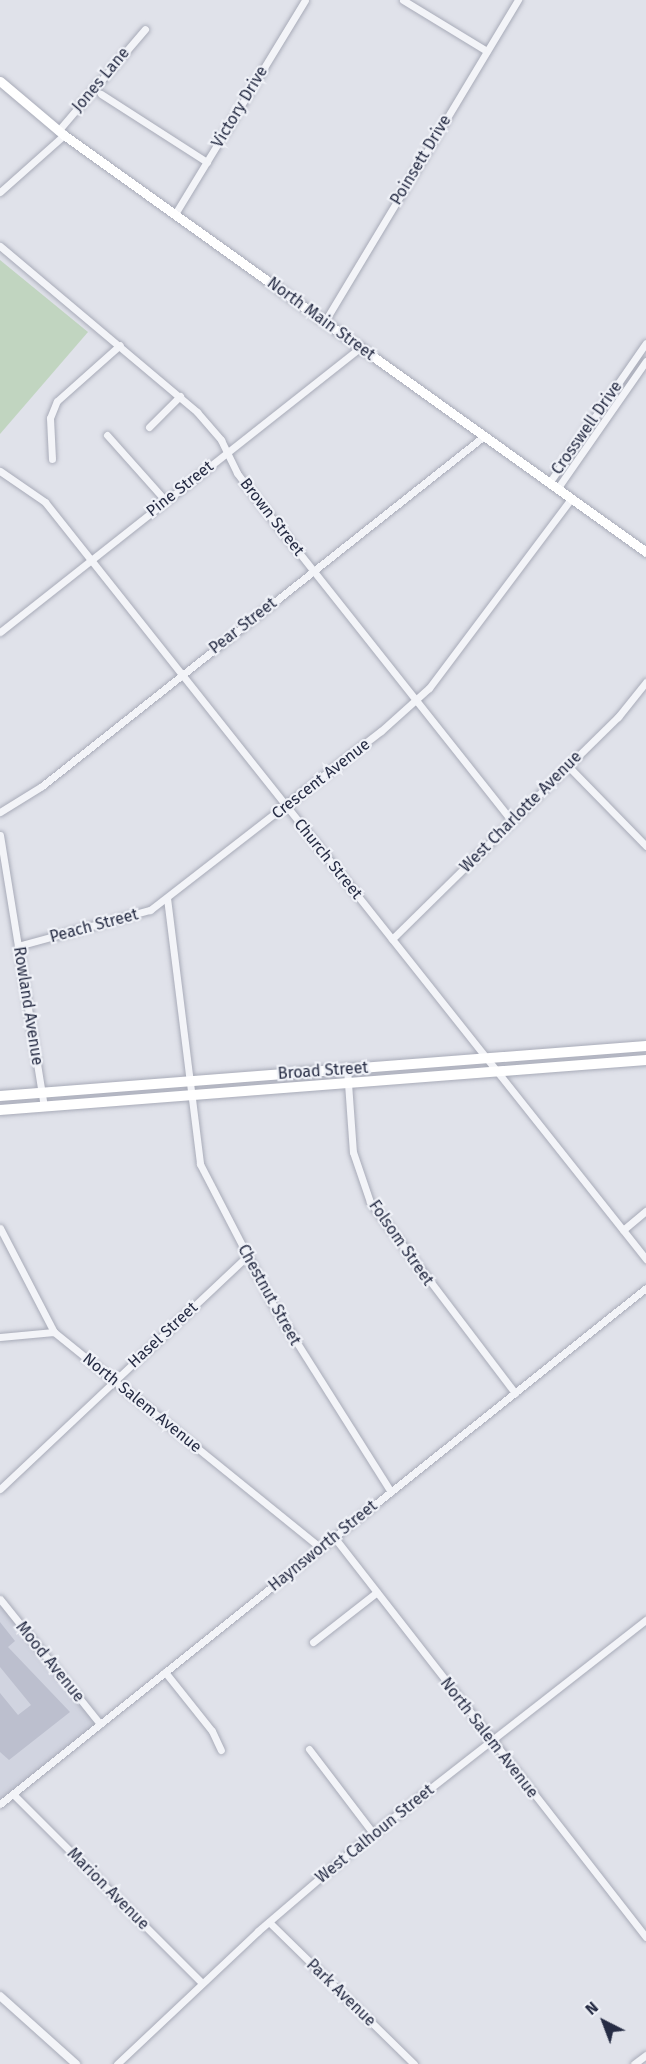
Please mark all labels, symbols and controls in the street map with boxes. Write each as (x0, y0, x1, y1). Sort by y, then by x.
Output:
street label: Jones Lane (68, 44, 134, 116)
street label: Victory Drive (208, 63, 272, 151)
street label: Poinsett Drive (387, 112, 455, 208)
street label: North Main Street (263, 273, 379, 365)
street label: Crosswell Drive (548, 378, 626, 478)
street label: Pine Street (143, 457, 217, 521)
street label: Brown Street (236, 474, 308, 560)
street label: Pear Street (206, 594, 280, 658)
street label: Crescent Avenue (268, 735, 374, 823)
street label: West Charlotte Avenue (456, 747, 586, 877)
street label: Church Street (290, 815, 366, 903)
street label: Peach Street (48, 905, 140, 947)
street label: Rowland Avenue (9, 945, 47, 1067)
street label: Broad Street (277, 1058, 369, 1084)
street label: Folsom Street (365, 1197, 437, 1289)
street label: Chestnut Street (233, 1241, 305, 1349)
street label: Hasel Street (124, 1298, 202, 1372)
street label: North Salem Avenue (79, 1349, 205, 1457)
street label: Haynsworth Street (265, 1496, 381, 1596)
street label: Mood Avenue (12, 1618, 88, 1706)
street label: North Salem Avenue (436, 1674, 542, 1802)
street label: West Calhoun Street (312, 1780, 438, 1888)
street label: Marion Avenue (63, 1844, 153, 1934)
street label: Park Avenue (302, 1955, 380, 2031)
north arrow (574, 1992, 634, 2052)
text: N (581, 1998, 602, 2019)

